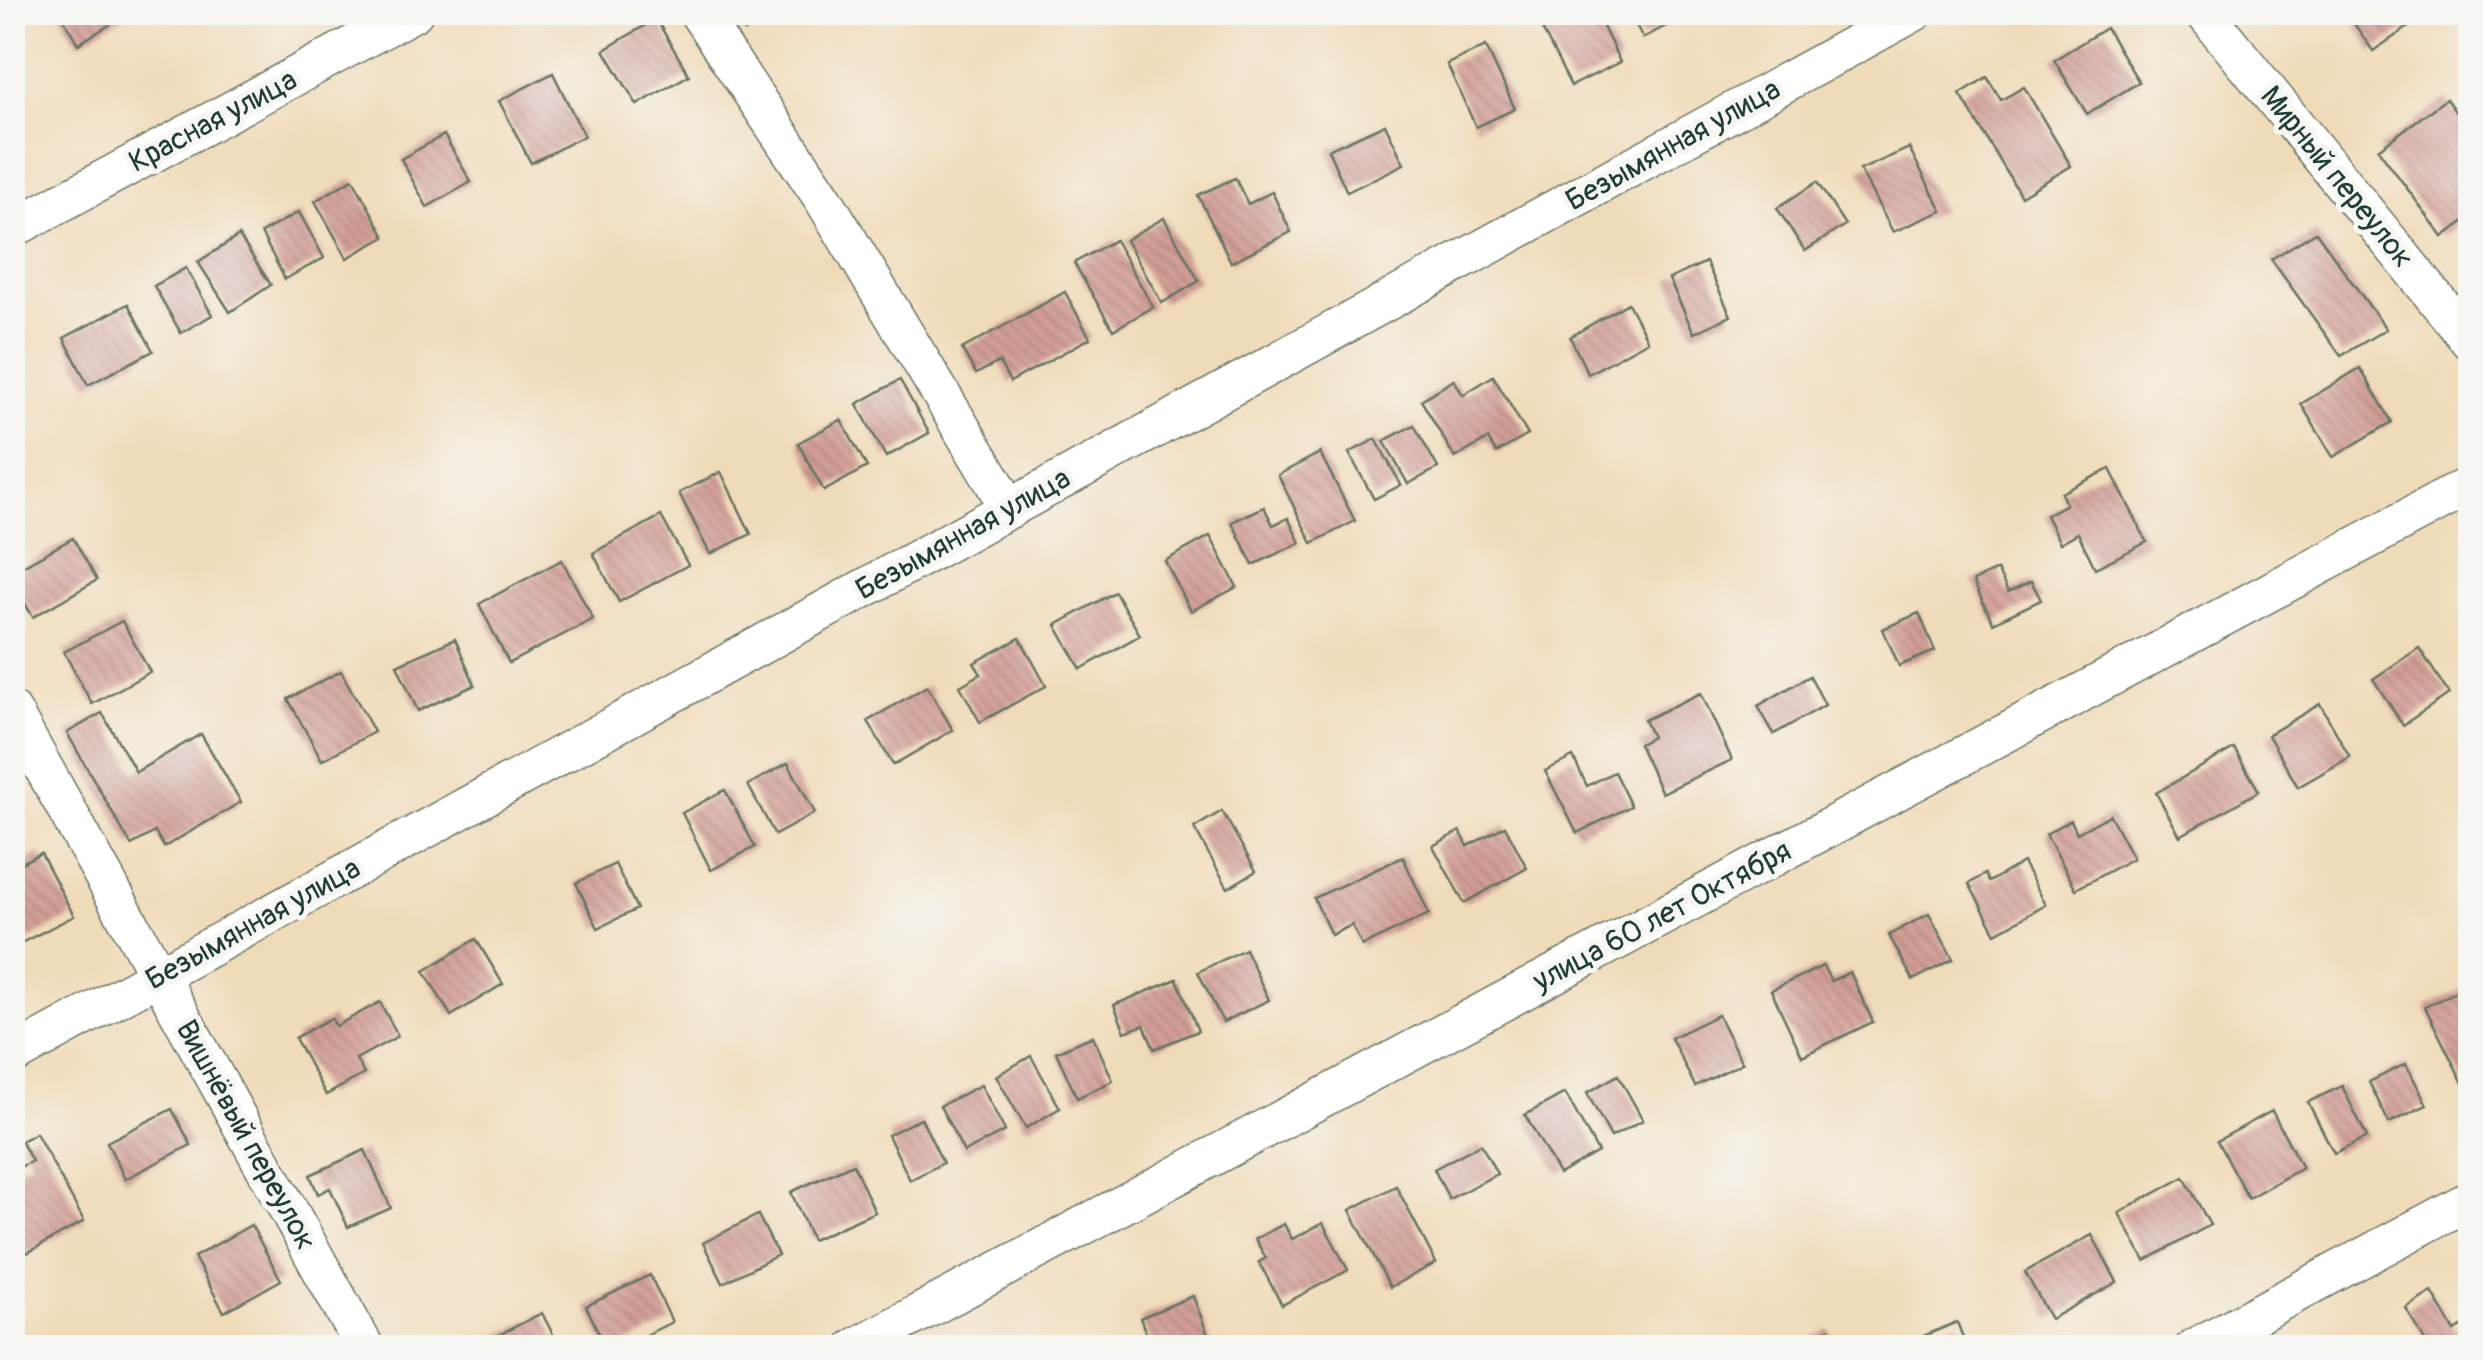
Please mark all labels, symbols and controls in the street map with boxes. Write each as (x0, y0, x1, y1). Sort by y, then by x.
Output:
street label: Красная улица (123, 61, 303, 181)
street label: Безымянная улица (1559, 71, 1787, 219)
street label: Мирный переулок (2252, 79, 2422, 275)
street label: Безымянная улица (849, 460, 1077, 608)
street label: улица 60 лет Октября (1526, 832, 1797, 1000)
street label: Безымянная улица (139, 850, 367, 998)
street label: Вишнёвый переулок (168, 1014, 324, 1256)

